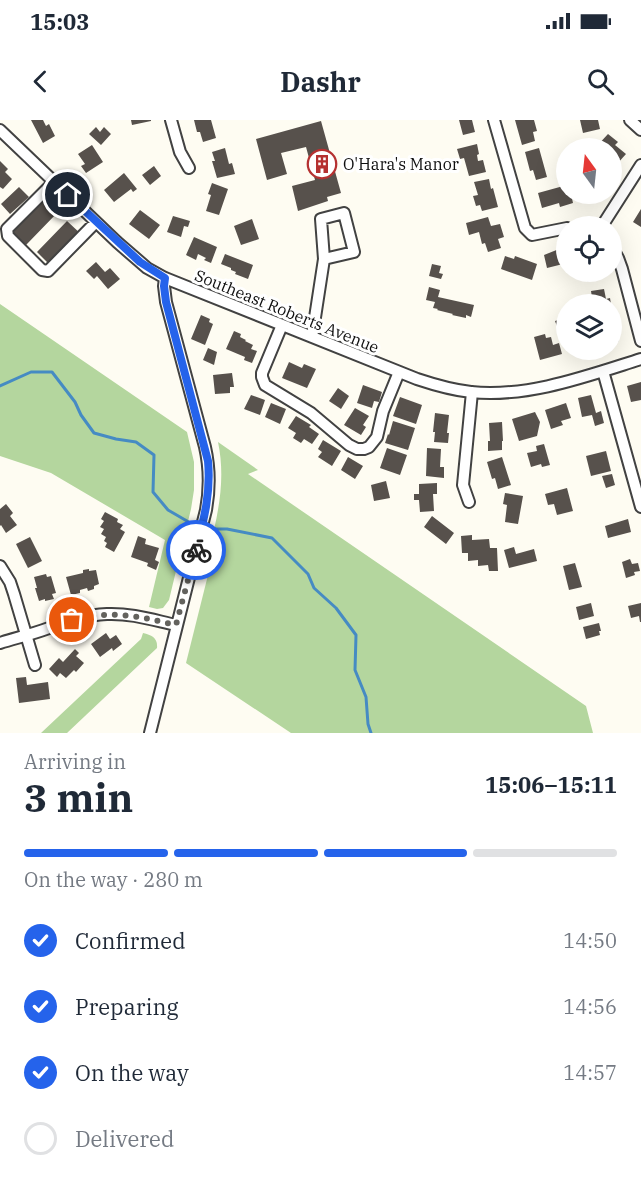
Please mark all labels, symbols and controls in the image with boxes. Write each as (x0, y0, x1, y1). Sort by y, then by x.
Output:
text: 15:03 (30, 7, 89, 36)
text: Dashr (280, 64, 361, 99)
icon: back (24, 65, 57, 98)
icon: search (584, 65, 617, 98)
north arrow (556, 138, 622, 204)
map controls (556, 138, 622, 360)
building icon: O'Hara's Manor (306, 148, 338, 180)
place label: O'Hara's Manor (343, 154, 459, 174)
pin (42, 169, 93, 220)
icon: home (51, 178, 84, 211)
button: locate (556, 216, 622, 282)
street label: Southeast Roberts Avenue (192, 265, 382, 357)
button: layers (556, 294, 622, 360)
courier (166, 520, 226, 580)
icon: bike (180, 534, 213, 567)
pin (46, 594, 97, 645)
icon: bag (55, 603, 88, 636)
text: Arriving in (24, 748, 126, 775)
text: 15:06–15:11 (485, 770, 617, 799)
text: 3 min (24, 772, 133, 823)
text: On the way · 280 m (24, 866, 203, 893)
icon: check (24, 924, 57, 957)
text: Confirmed (75, 926, 186, 955)
text: 14:50 (563, 927, 617, 954)
icon: check (24, 990, 57, 1023)
text: Preparing (75, 992, 179, 1021)
text: 14:56 (563, 993, 617, 1020)
icon: check (24, 1056, 57, 1089)
text: On the way (75, 1058, 189, 1087)
text: 14:57 (563, 1059, 617, 1086)
text: Delivered (75, 1124, 174, 1153)

